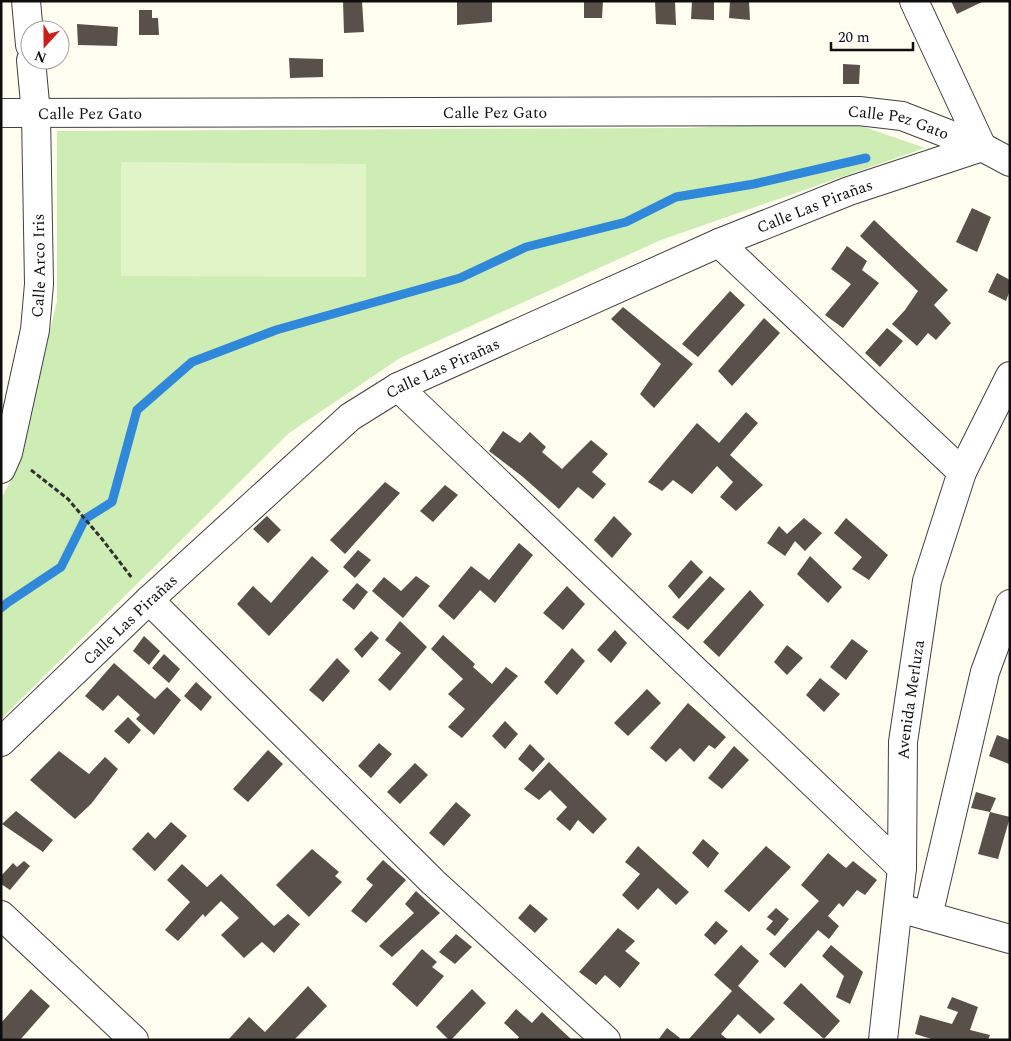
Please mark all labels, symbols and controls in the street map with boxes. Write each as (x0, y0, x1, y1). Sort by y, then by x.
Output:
north arrow (20, 20, 70, 70)
scale bar (831, 20, 914, 52)
text: 20 m (838, 26, 870, 49)
text: N (31, 45, 50, 69)
street label: Calle Pez Gato (848, 100, 953, 146)
street label: Calle Pez Gato (443, 101, 547, 125)
street label: Calle Pez Gato (38, 102, 142, 126)
street label: Calle Las Pirañas (753, 173, 876, 240)
street label: Calle Arco Iris (25, 213, 52, 318)
street label: Calle Las Pirañas (381, 332, 504, 405)
street label: Calle Las Pirañas (77, 569, 183, 671)
street label: Avenida Merluza (892, 638, 931, 759)

